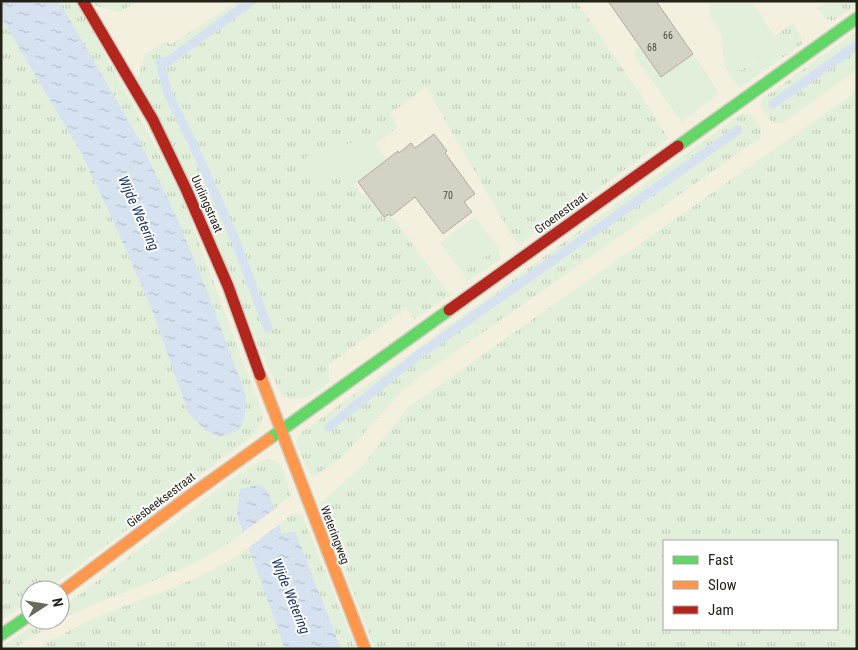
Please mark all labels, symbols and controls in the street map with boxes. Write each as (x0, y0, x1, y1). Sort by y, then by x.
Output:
house number: 66 (663, 30, 673, 41)
house number: 68 (647, 42, 657, 53)
water label: Wijde Wetering (115, 173, 163, 253)
street label: Uurlingstraat (188, 173, 226, 235)
street label: Groenestraat (532, 189, 590, 237)
house number: 70 (443, 190, 453, 201)
street label: Giesbeeksestraat (124, 469, 198, 530)
street label: Weteringweg (317, 504, 353, 566)
legend (663, 540, 838, 630)
text: Fast (708, 551, 733, 569)
water label: Wijde Wetering (269, 556, 314, 636)
text: Slow (708, 576, 737, 594)
north arrow (20, 580, 70, 630)
text: N (49, 596, 66, 608)
text: Jam (708, 601, 734, 619)

